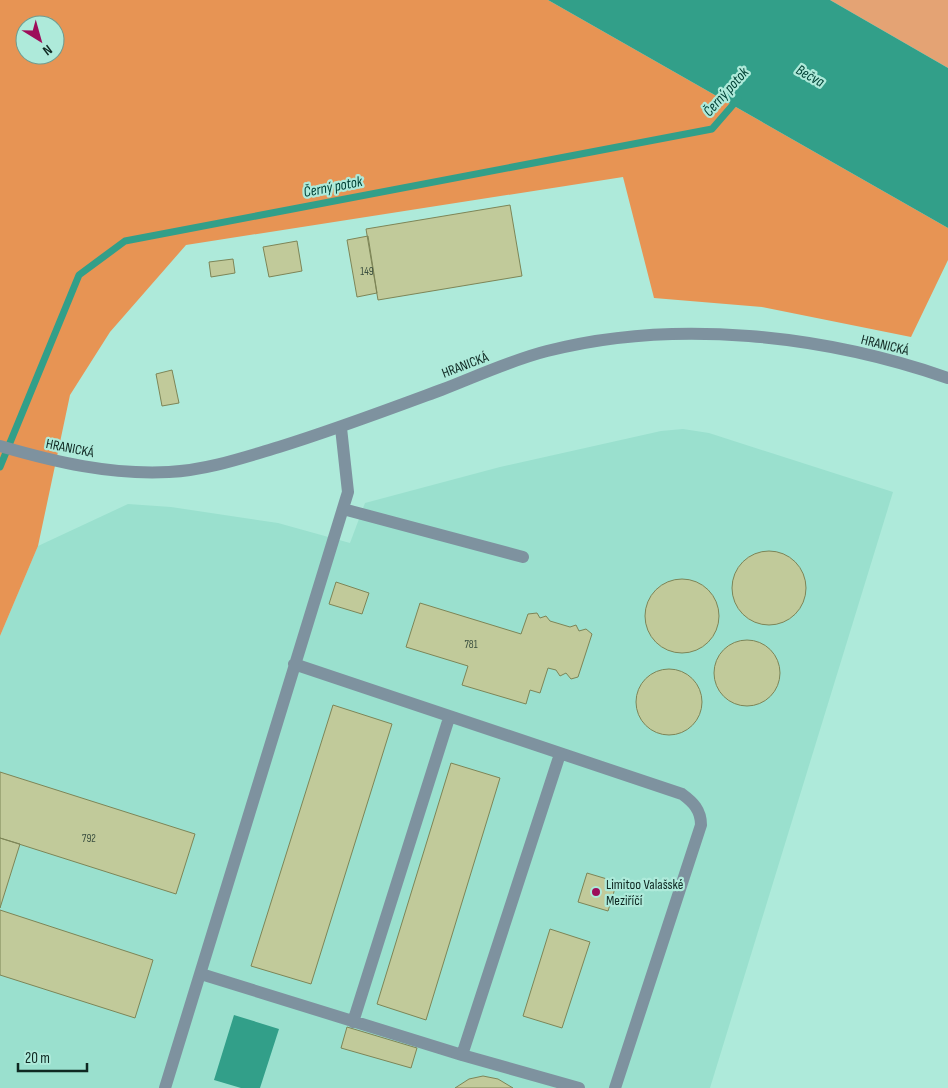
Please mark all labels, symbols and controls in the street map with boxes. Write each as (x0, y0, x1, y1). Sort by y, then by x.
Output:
north arrow (15, 15, 65, 65)
text: N (39, 41, 56, 59)
water label: Bečva (792, 61, 828, 91)
water label: Černý potok (699, 63, 753, 121)
water label: Černý potok (302, 172, 364, 202)
house number: 149 (360, 265, 374, 278)
street label: HRANICKÁ (859, 331, 912, 359)
street label: HRANICKÁ (439, 348, 492, 382)
street label: HRANICKÁ (45, 435, 96, 461)
house number: 781 (464, 638, 478, 651)
house number: 792 (82, 832, 96, 845)
place label: Limitoo Valašské Meziříčí (606, 876, 683, 909)
marker: Limitoo Valašské Meziříčí (590, 886, 602, 898)
scale bar (18, 1040, 86, 1072)
text: 20 m (25, 1049, 50, 1068)

